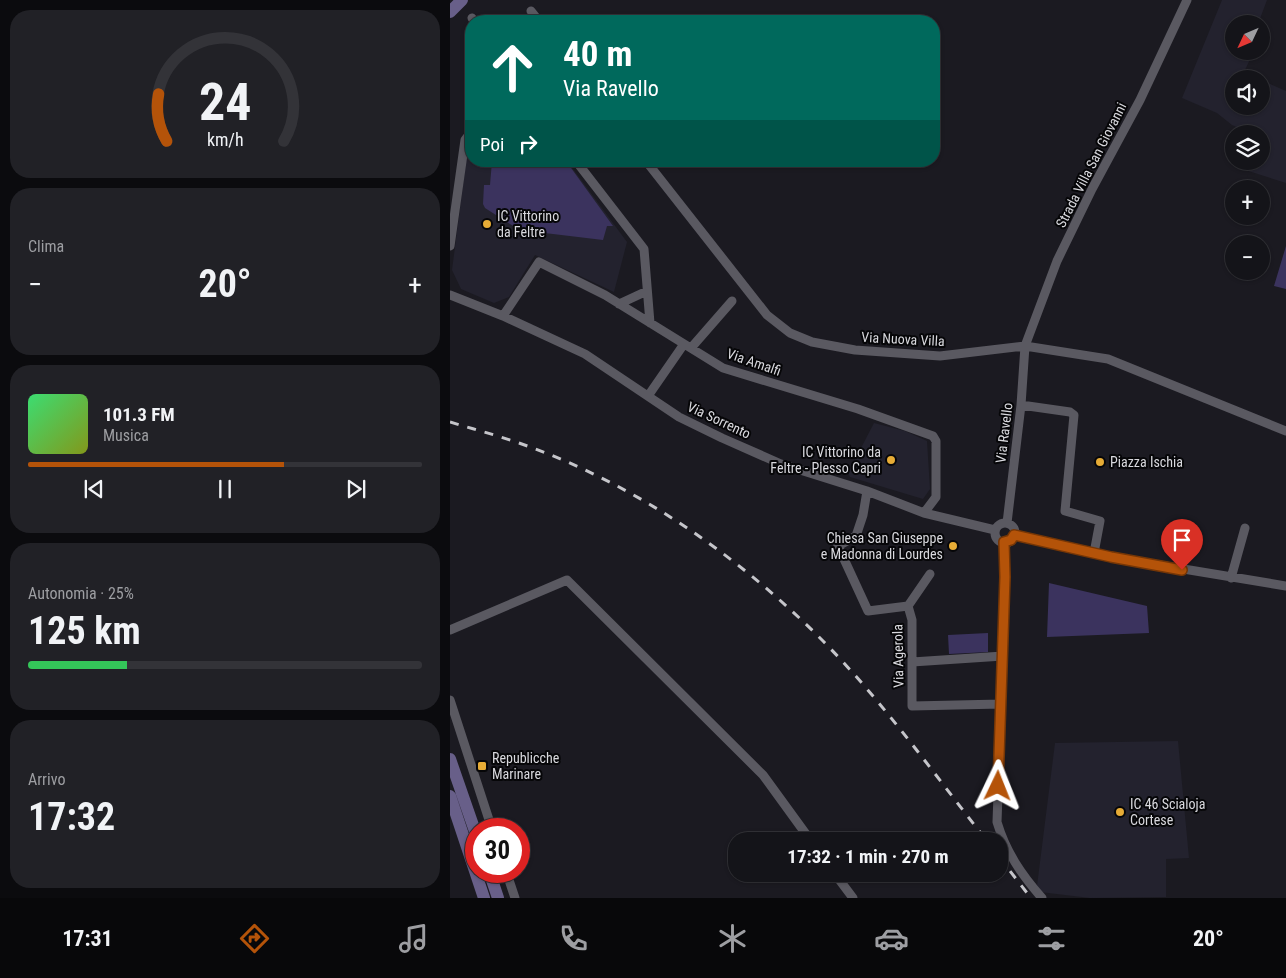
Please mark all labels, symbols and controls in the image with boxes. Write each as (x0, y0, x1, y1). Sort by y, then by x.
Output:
north arrow (1225, 15, 1270, 60)
map controls (1225, 15, 1270, 280)
text: 40 m (563, 34, 632, 75)
icon: ahead (480, 35, 545, 100)
button: sound (1225, 70, 1270, 115)
text: 24 (199, 72, 251, 133)
text: Via Ravello (563, 76, 659, 101)
street label: Strada Villa San Giovanni (1053, 100, 1129, 230)
button: layers (1225, 125, 1270, 170)
text: km/h (207, 129, 243, 150)
icon: right (514, 130, 542, 158)
text: Poi (480, 133, 504, 156)
button: + (1225, 180, 1270, 225)
place label: IC Vittorino da Feltre (497, 208, 559, 240)
marker: IC Vittorino da Feltre (481, 218, 493, 230)
button: − (1225, 235, 1270, 280)
text: Clima (28, 237, 64, 256)
text: 20° (198, 262, 252, 306)
text: − (28, 268, 42, 301)
text: + (408, 268, 422, 301)
street label: Via Nuova Villa (861, 329, 945, 349)
street label: Via Amalfi (725, 345, 783, 379)
street label: Via Sorrento (685, 398, 753, 442)
street label: Via Ravello (992, 402, 1016, 464)
text: 101.3 FM (103, 403, 175, 426)
text: Musica (103, 426, 149, 445)
place label: IC Vittorino da Feltre - Plesso Capri (770, 444, 881, 476)
marker: IC Vittorino da Feltre - Plesso Capri (885, 454, 897, 466)
place label: Piazza Ischia (1110, 454, 1183, 470)
marker: Piazza Ischia (1094, 456, 1106, 468)
icon: previous (80, 475, 108, 503)
icon: pause (211, 475, 239, 503)
icon: next (342, 475, 370, 503)
pin (1161, 519, 1203, 570)
icon: arrive (1168, 526, 1196, 554)
place label: Chiesa San Giuseppe e Madonna di Lourdes (821, 530, 943, 562)
marker: Chiesa San Giuseppe e Madonna di Lourdes (947, 540, 959, 552)
text: Autonomia · 25% (28, 584, 134, 603)
text: 125 km (28, 609, 141, 653)
street label: Via Agerola (889, 624, 907, 688)
place label: Republicche Marinare (492, 750, 560, 782)
position arrow (971, 759, 1023, 811)
marker: Republicche Marinare (476, 760, 488, 772)
text: Arrivo (28, 770, 65, 789)
text: 17:32 (28, 795, 115, 839)
place label: IC 46 Scialoja Cortese (1130, 796, 1205, 828)
marker: IC 46 Scialoja Cortese (1114, 806, 1126, 818)
speed limit sign: 30 (465, 818, 530, 883)
text: 17:32 · 1 min · 270 m (787, 845, 949, 868)
icon: directions (237, 921, 272, 956)
icon: music (396, 921, 431, 956)
icon: phone (556, 921, 591, 956)
icon: climate (715, 921, 750, 956)
icon: car (874, 921, 909, 956)
icon: filters (1034, 921, 1069, 956)
text: 17:31 (62, 926, 113, 951)
text: 20° (1193, 926, 1224, 951)

